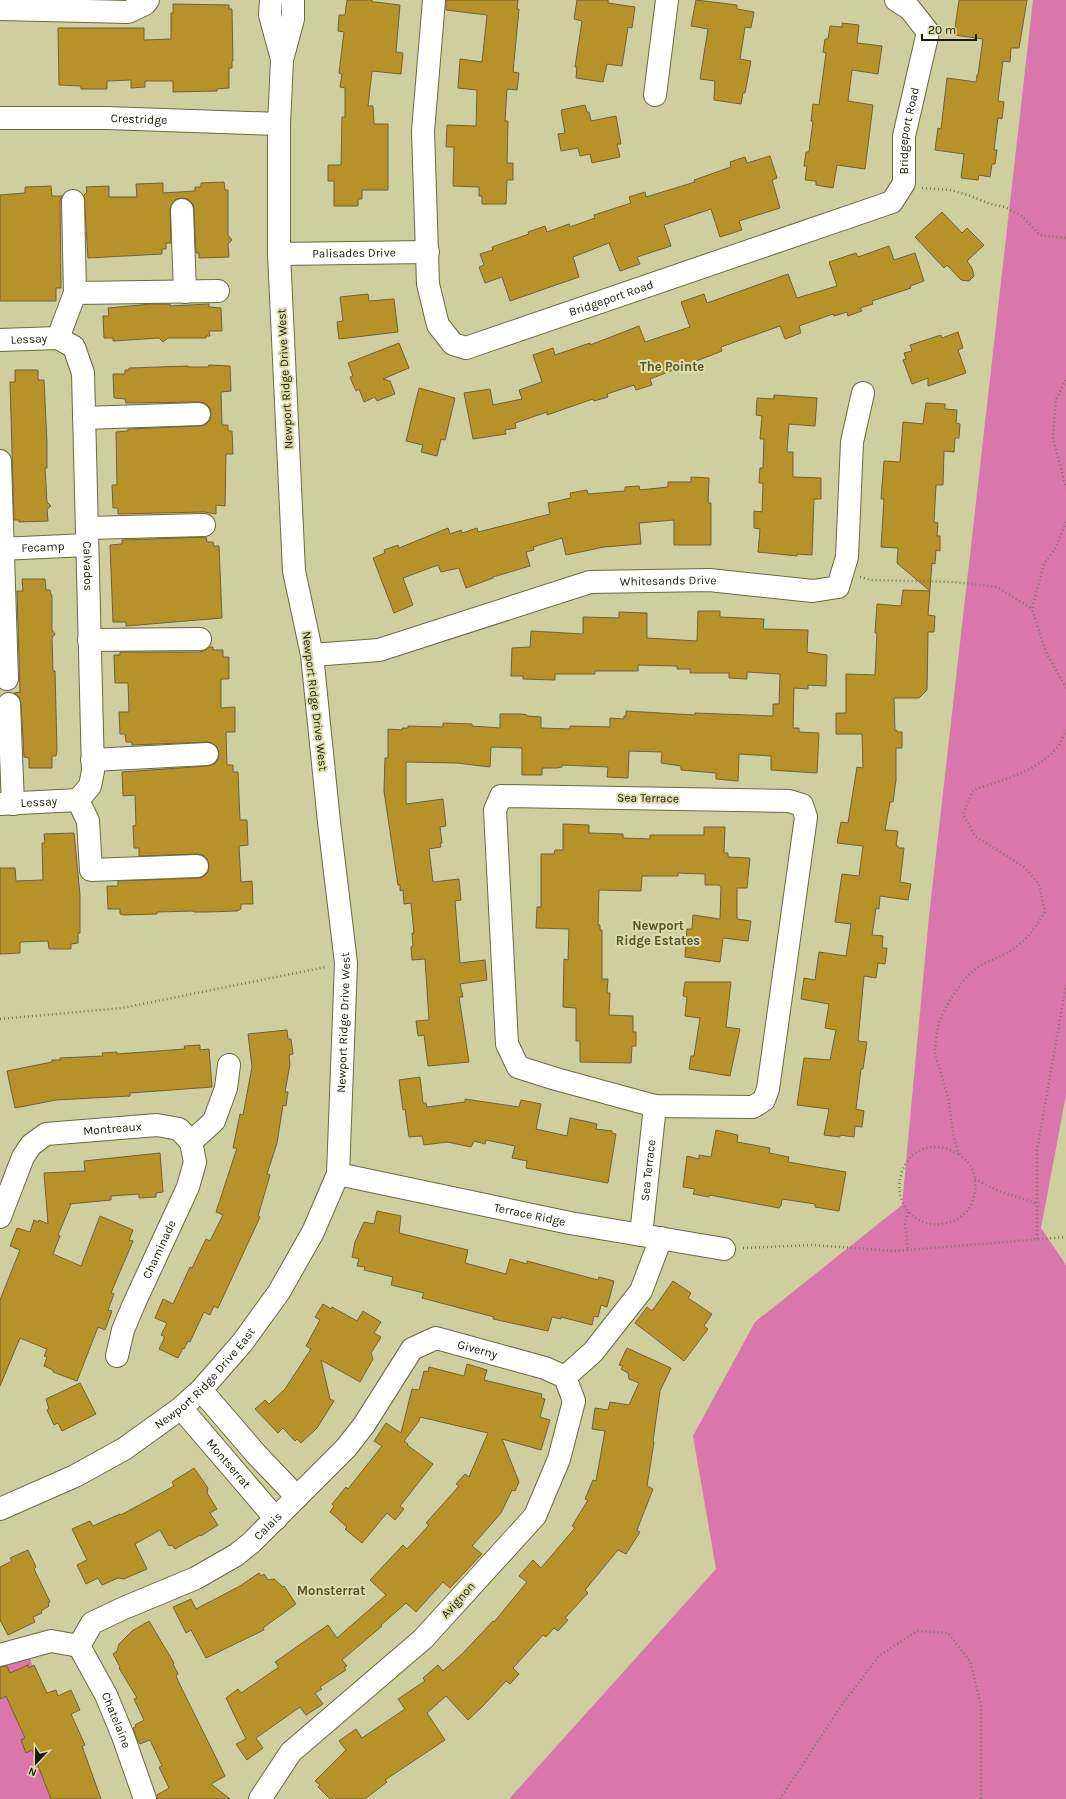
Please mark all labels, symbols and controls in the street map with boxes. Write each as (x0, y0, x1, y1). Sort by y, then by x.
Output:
scale bar (922, 16, 976, 42)
text: 20 m (928, 23, 956, 37)
street label: Bridgeport Road (896, 86, 922, 175)
street label: Crestridge (110, 111, 168, 127)
street label: Palisades Drive (312, 245, 396, 261)
street label: Bridgeport Road (567, 277, 655, 319)
street label: Newport Ridge Drive West (274, 308, 296, 449)
street label: Lessay (10, 331, 48, 347)
district label: The Pointe (640, 359, 704, 374)
street label: Fecamp (21, 539, 65, 555)
street label: Calvados (80, 541, 95, 591)
street label: Whitesands Drive (620, 573, 717, 588)
street label: Newport Ridge Drive West (299, 630, 331, 772)
street label: Sea Terrace (617, 790, 679, 806)
street label: Lessay (20, 794, 58, 810)
district label: Newport Ridge Estates (616, 918, 700, 948)
street label: Newport Ridge Drive West (334, 951, 353, 1093)
street label: Montreaux (83, 1119, 142, 1138)
street label: Sea Terrace (638, 1139, 658, 1202)
street label: Terrace Ridge (493, 1200, 567, 1229)
street label: Chaminade (140, 1218, 179, 1281)
street label: Newport Ridge Drive East (152, 1324, 258, 1432)
street label: Giverny (456, 1337, 499, 1362)
street label: Montserrat (203, 1436, 254, 1491)
street label: Calais (251, 1509, 285, 1543)
street label: Avignon (438, 1579, 478, 1621)
district label: Monsterrat (297, 1583, 365, 1598)
street label: Chatelaine (99, 1690, 134, 1750)
north arrow (16, 1743, 56, 1783)
text: N (26, 1764, 39, 1779)

